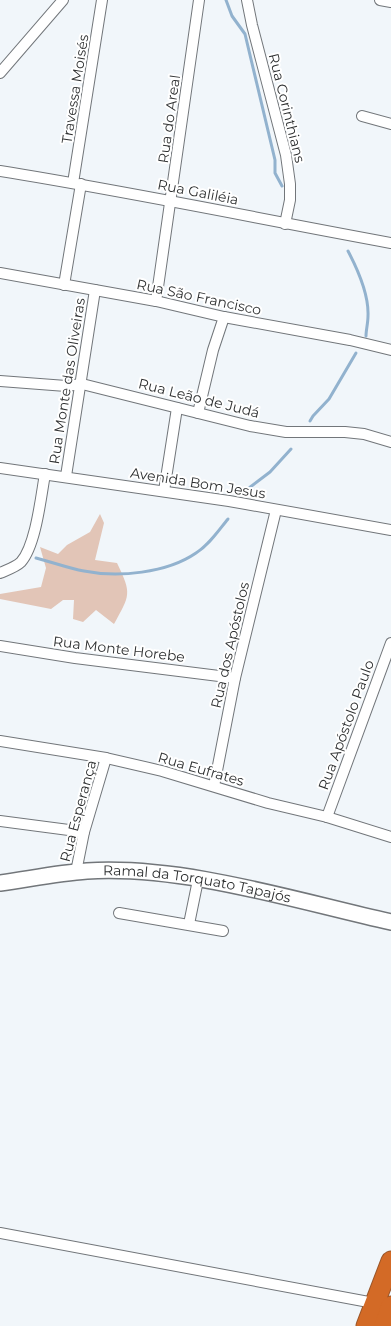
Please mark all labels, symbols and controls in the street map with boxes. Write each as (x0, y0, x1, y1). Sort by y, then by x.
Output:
street label: Travessa Moisés (57, 33, 93, 145)
street label: Rua Corinthians (265, 51, 309, 165)
street label: Rua do Areal (154, 74, 184, 164)
street label: Rua Galiléia (156, 175, 240, 209)
street label: Rua São Francisco (135, 275, 263, 319)
street label: Rua Monte das Oliveiras (45, 297, 89, 465)
street label: Rua Leão de Judá (136, 374, 262, 422)
street label: Avenida Bom Jesus (129, 463, 267, 503)
street label: Rua dos Apóstolos (207, 580, 253, 710)
street label: Rua Monte Horebe (52, 632, 186, 666)
street label: Rua Apóstolo Paulo (314, 657, 378, 792)
street label: Rua Eufrates (156, 748, 246, 790)
street label: Rua Esperança (56, 758, 100, 864)
street label: Ramal da Torquato Tapajós (103, 861, 293, 907)

